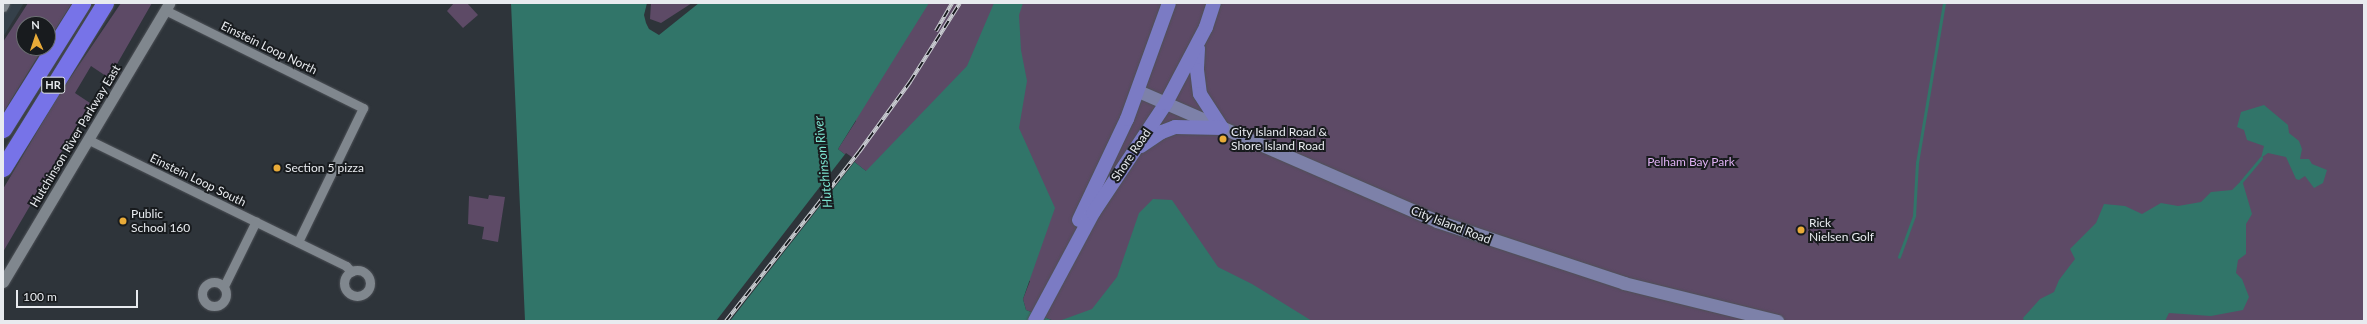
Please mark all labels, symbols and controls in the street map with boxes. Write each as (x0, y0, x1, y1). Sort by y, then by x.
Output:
north arrow (16, 16, 56, 56)
text: N (31, 18, 40, 31)
street label: Einstein Loop North (219, 18, 319, 78)
street label: Hutchinson River Parkway East (27, 62, 123, 210)
road number: HR (41, 76, 65, 94)
water label: Hutchinson River (810, 115, 836, 209)
place label: City Island Road & Shore Island Road (1231, 125, 1327, 153)
street label: Shore Road (1108, 126, 1154, 184)
marker: City Island Road & Shore Island Road (1218, 134, 1228, 144)
street label: Einstein Loop South (148, 151, 248, 209)
park label: Pelham Bay Park (1647, 155, 1735, 169)
place label: Section 5 pizza (285, 161, 364, 175)
marker: Section 5 pizza (272, 163, 282, 173)
street label: City Island Road (1409, 203, 1493, 247)
place label: Public School 160 (131, 207, 190, 235)
marker: Public School 160 (118, 216, 128, 226)
place label: Rick Nielsen Golf (1809, 216, 1874, 244)
marker: Rick Nielsen Golf (1796, 225, 1806, 235)
scale bar (18, 282, 140, 308)
text: 100 m (23, 289, 57, 304)

